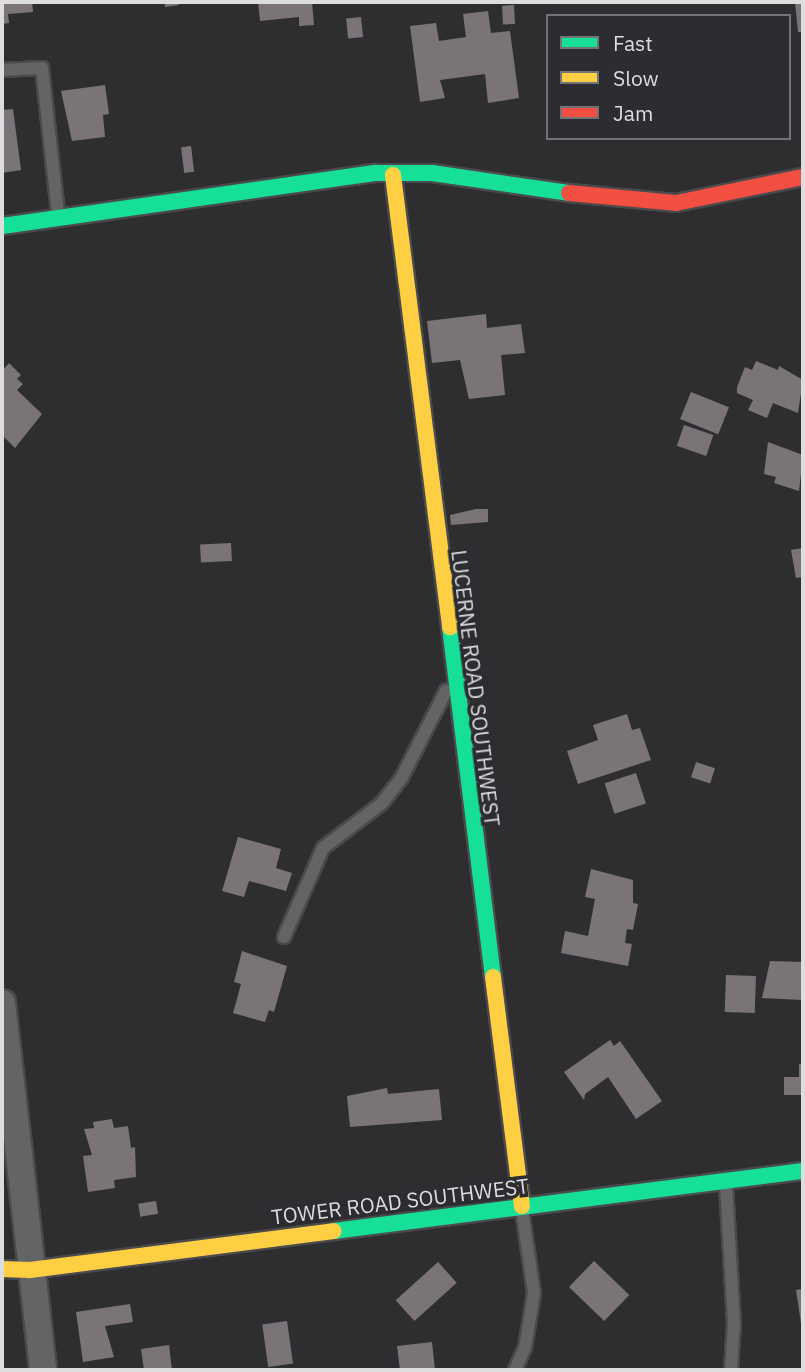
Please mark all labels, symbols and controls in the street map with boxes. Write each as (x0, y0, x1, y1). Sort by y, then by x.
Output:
legend (546, 14, 791, 140)
text: Fast (613, 29, 653, 57)
text: Slow (613, 64, 659, 92)
text: Jam (613, 99, 653, 127)
street label: LUCERNE ROAD SOUTHWEST (447, 548, 505, 828)
street label: TOWER ROAD SOUTHWEST (270, 1173, 530, 1229)

